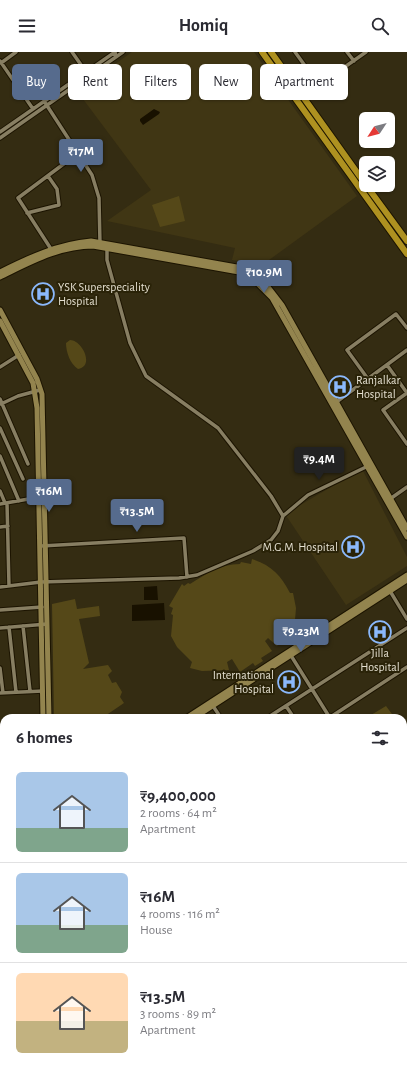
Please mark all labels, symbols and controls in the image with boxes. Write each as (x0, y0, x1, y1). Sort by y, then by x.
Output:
icon: menu (16, 15, 38, 37)
icon: search (369, 15, 391, 37)
text: Homiq (179, 17, 228, 35)
chip: Buy (12, 64, 60, 100)
chip: Rent (68, 64, 122, 100)
chip: Filters (130, 64, 191, 100)
chip: New (199, 64, 252, 100)
chip: Apartment (260, 64, 348, 100)
north arrow (359, 112, 395, 148)
map controls (359, 112, 395, 192)
pin: ₹17M (57, 139, 105, 173)
text: ₹17M (68, 145, 94, 158)
button: layers (359, 156, 395, 192)
pin: ₹10.9M (231, 260, 297, 294)
text: ₹10.9M (246, 266, 282, 279)
hospital icon: YSK Superspeciality Hospital (30, 281, 56, 307)
place label: YSK Superspeciality Hospital (58, 281, 150, 307)
hospital icon: Ranjalkar Hospital (327, 374, 353, 400)
place label: Ranjalkar Hospital (356, 374, 400, 400)
pin: ₹9.4M (291, 447, 347, 481)
text: ₹9.4M (303, 453, 335, 466)
pin: ₹16M (25, 479, 73, 513)
text: ₹16M (36, 485, 62, 498)
pin: ₹13.5M (104, 499, 170, 533)
text: ₹13.5M (120, 505, 154, 518)
hospital icon: M.G.M. Hospital (340, 534, 366, 560)
place label: M.G.M. Hospital (263, 541, 338, 553)
pin: ₹9.23M (268, 619, 334, 653)
hospital icon: Jilla Hospital (367, 619, 393, 645)
text: ₹9.23M (283, 625, 319, 638)
place label: Jilla Hospital (360, 647, 400, 673)
place label: International Hospital (213, 669, 274, 695)
hospital icon: International Hospital (276, 669, 302, 695)
icon: filters (369, 727, 391, 749)
text: 6 homes (16, 729, 72, 746)
text: ₹9,400,000 (140, 787, 216, 804)
icon: home (48, 788, 96, 836)
text: 2 rooms · 64 m² (140, 807, 217, 820)
text: Apartment (140, 823, 195, 836)
text: ₹16M (140, 888, 175, 905)
icon: home (48, 889, 96, 937)
text: 4 rooms · 116 m² (140, 908, 220, 921)
text: House (140, 924, 172, 937)
text: ₹13.5M (140, 988, 185, 1005)
icon: home (48, 989, 96, 1037)
text: 3 rooms · 89 m² (140, 1008, 216, 1021)
text: Apartment (140, 1024, 195, 1037)

